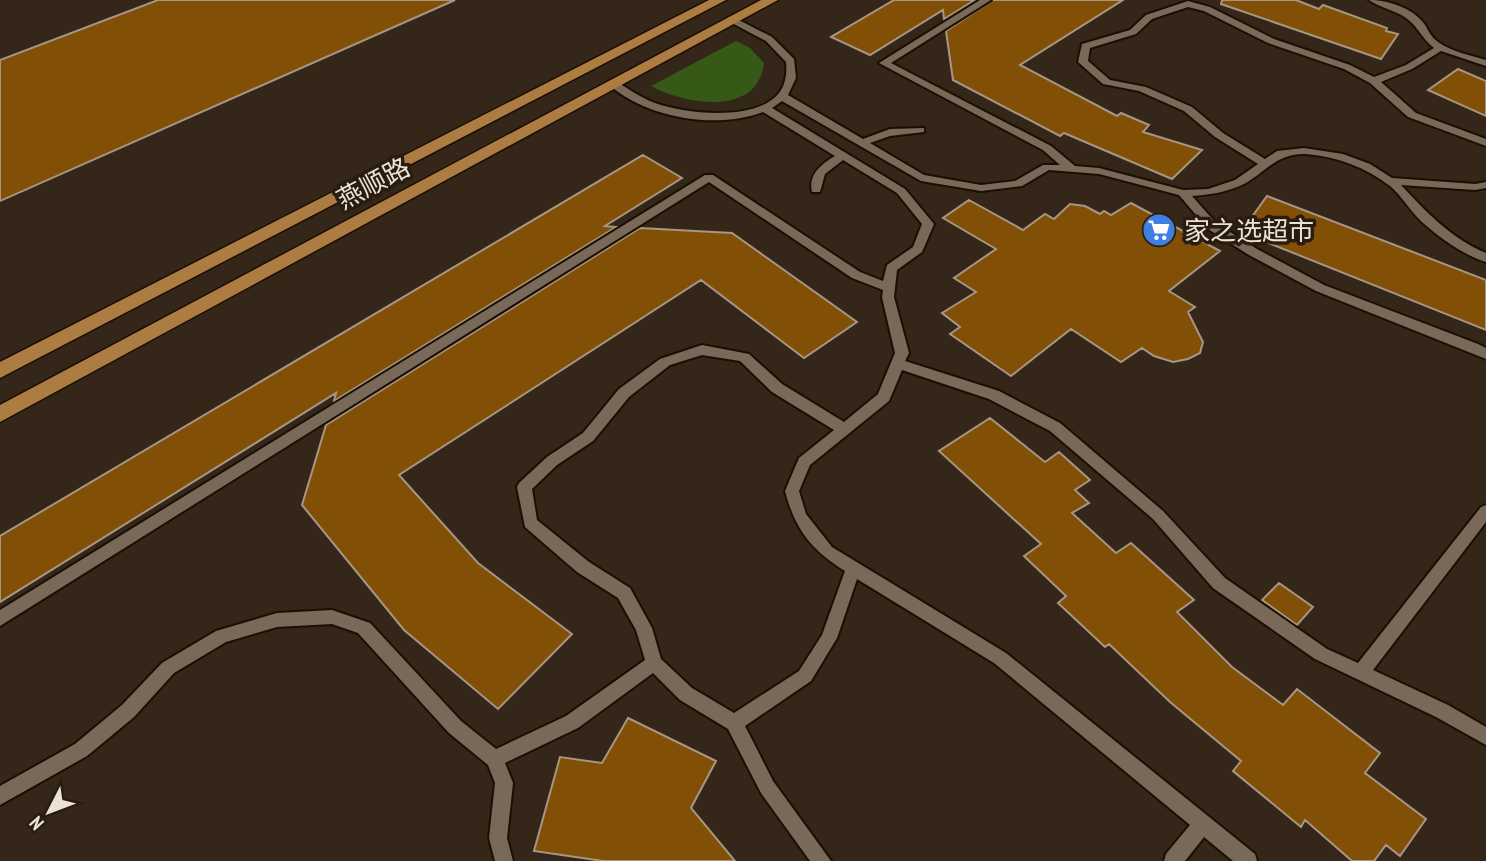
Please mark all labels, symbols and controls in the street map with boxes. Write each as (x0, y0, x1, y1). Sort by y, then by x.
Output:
street label: 燕顺路 (331, 150, 415, 216)
supermarket icon: 家之选超市 (1140, 211, 1178, 249)
place label: 家之选超市 (1184, 214, 1314, 247)
north arrow (14, 777, 84, 847)
text: N (24, 812, 49, 835)

